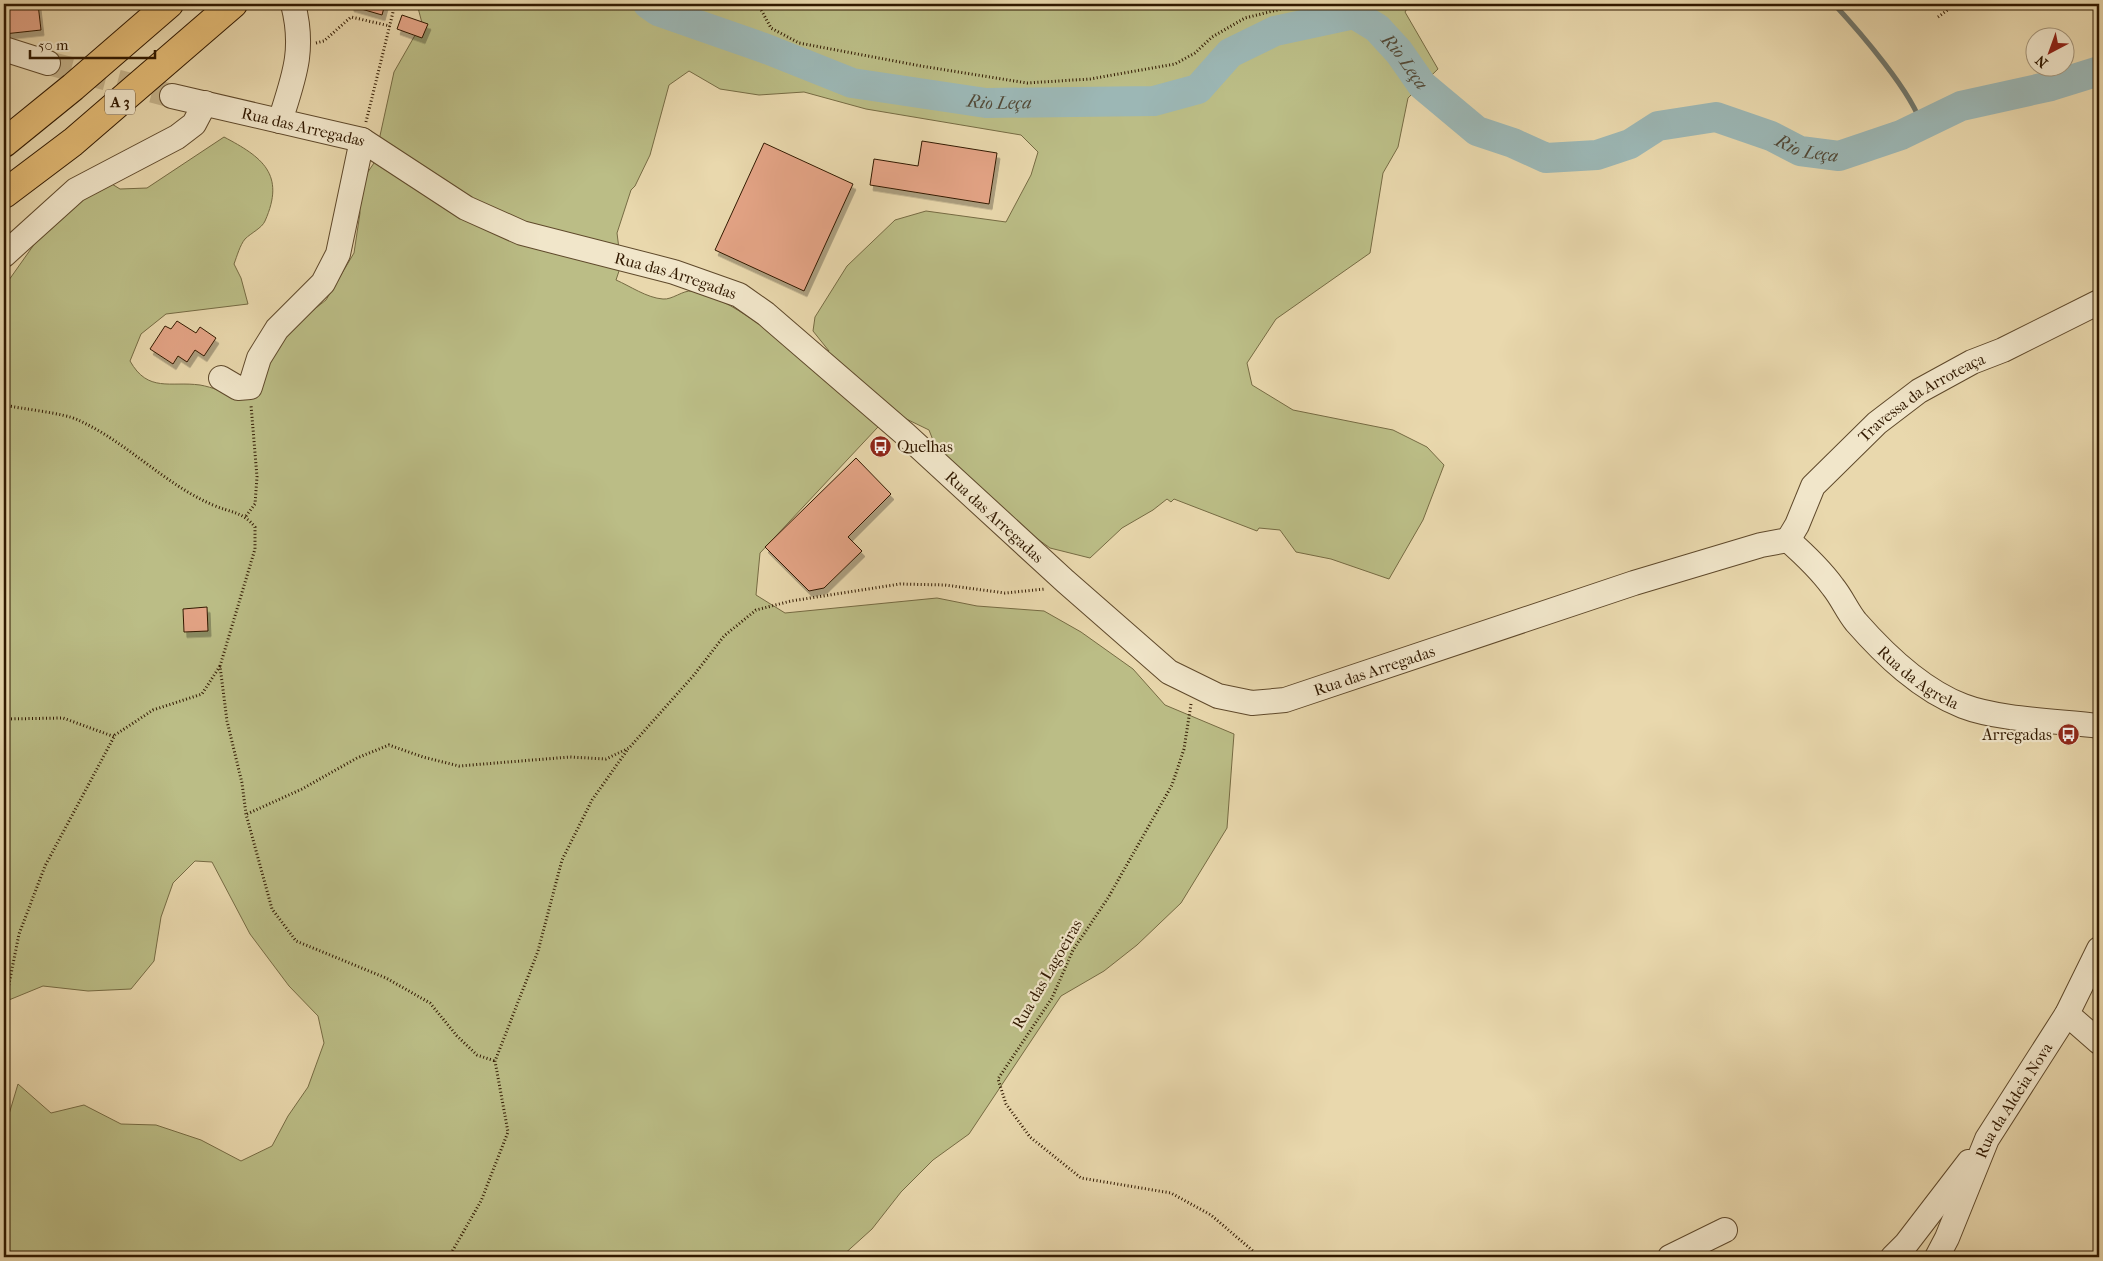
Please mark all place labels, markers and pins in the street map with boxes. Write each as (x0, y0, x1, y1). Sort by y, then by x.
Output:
bus stop icon: Quelhas (869, 434, 893, 458)
place label: Quelhas (897, 437, 953, 456)
bus stop icon: Arregadas (2056, 722, 2080, 746)
place label: Arregadas (1981, 725, 2052, 744)

